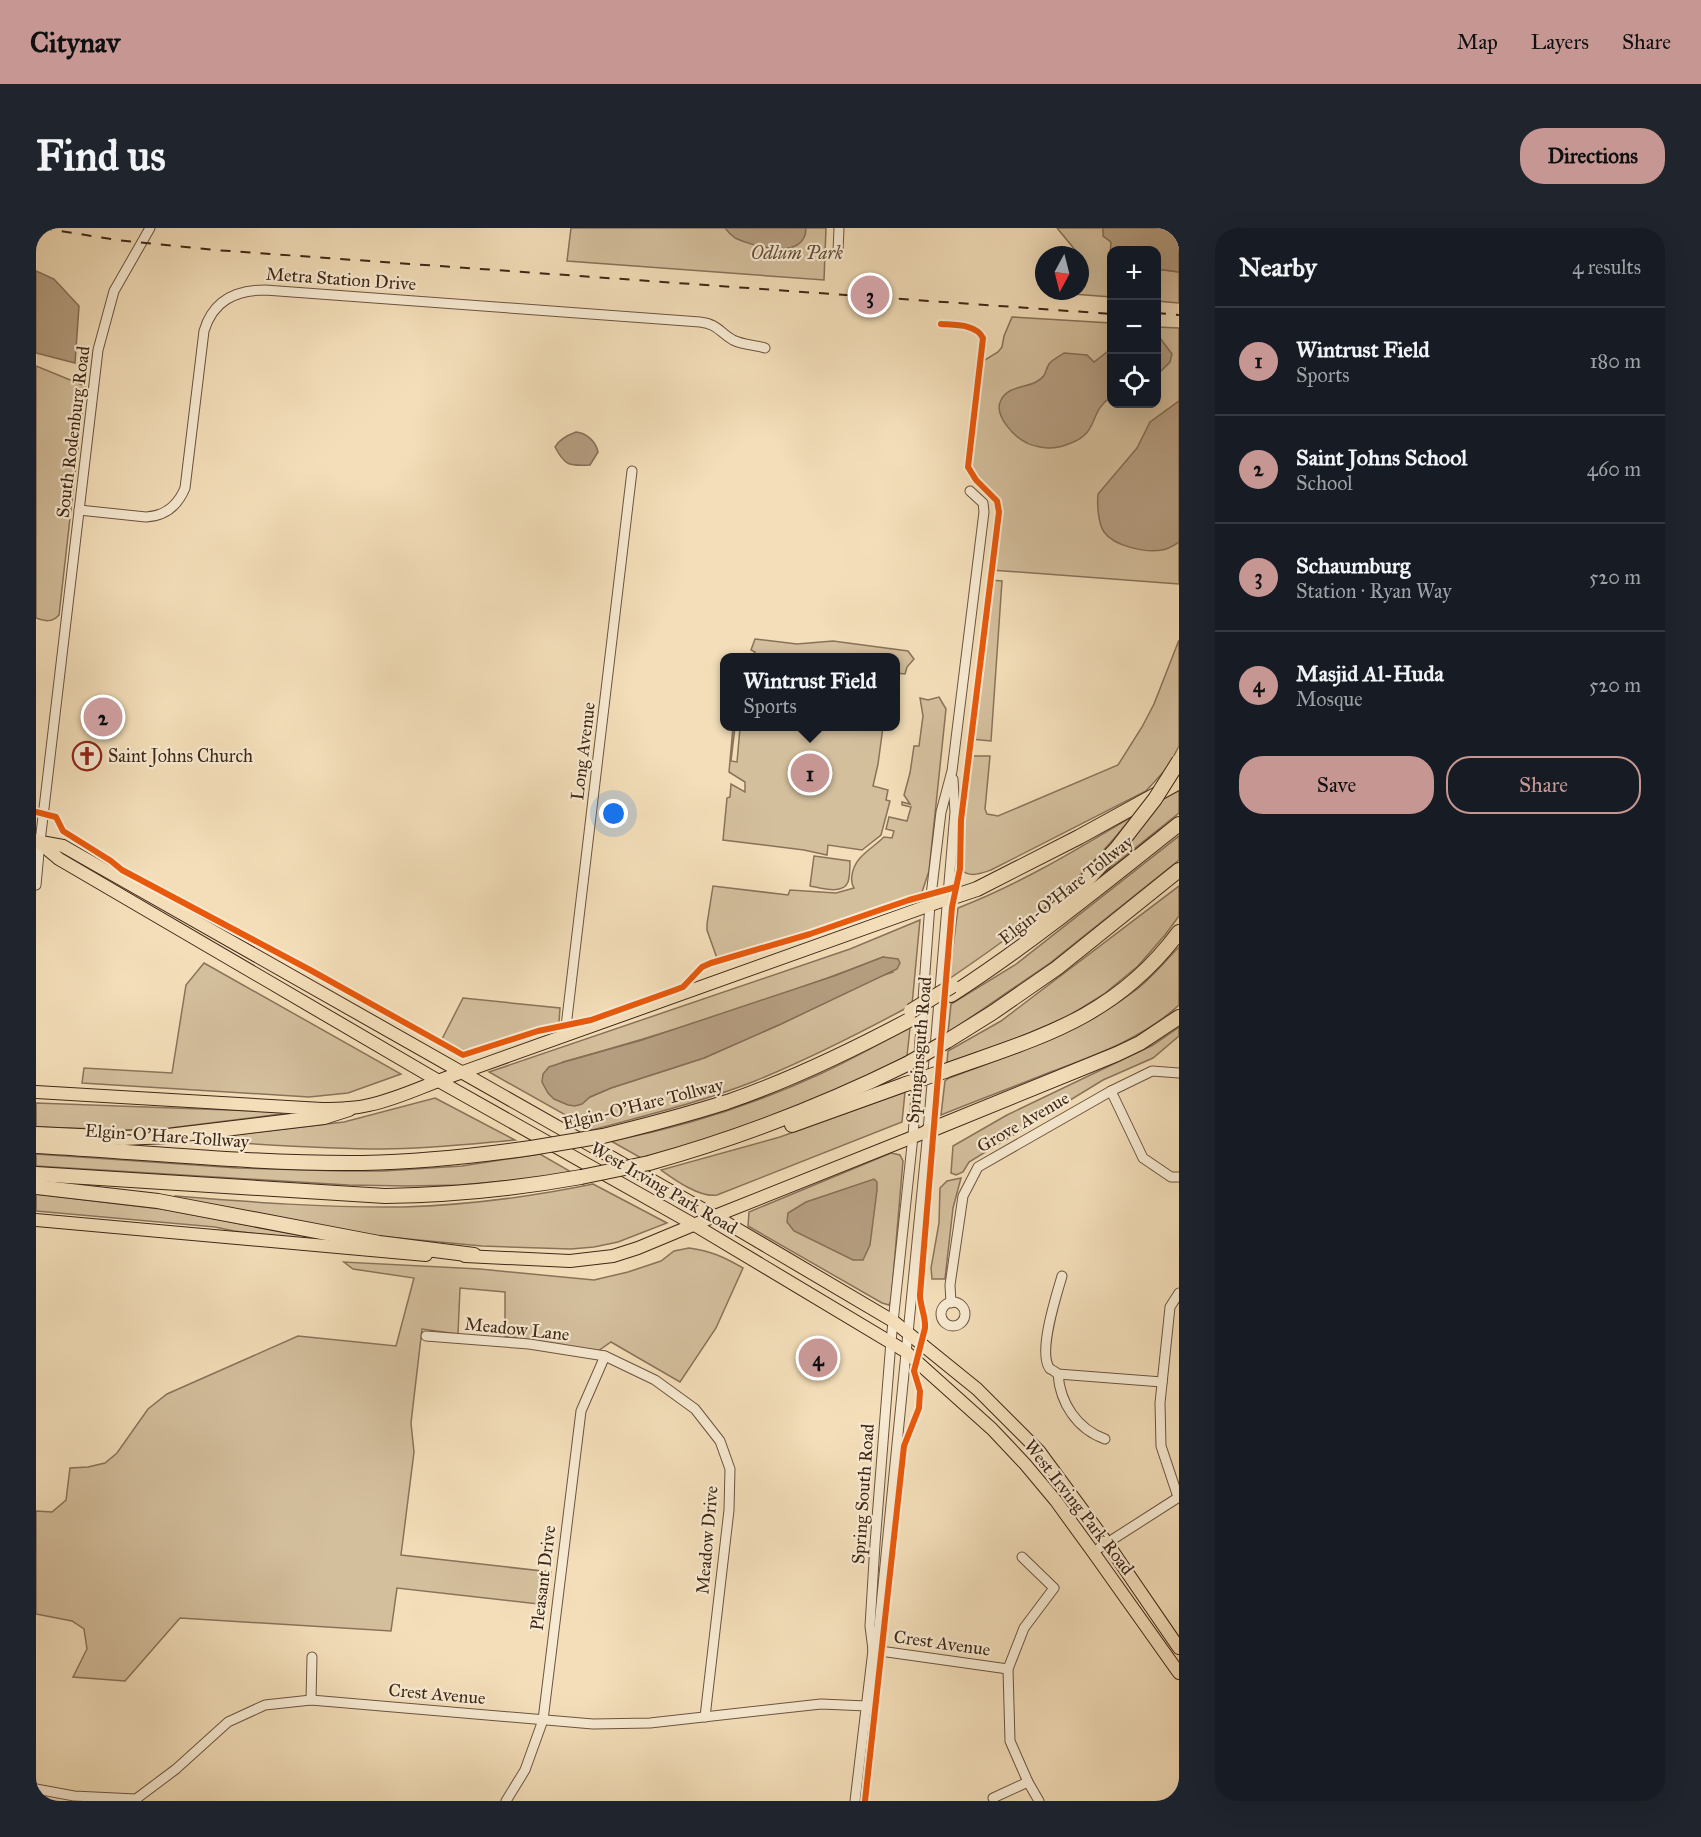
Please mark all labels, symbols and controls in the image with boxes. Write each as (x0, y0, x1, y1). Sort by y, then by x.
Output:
text: Citynav (30, 25, 120, 60)
text: Map (1457, 29, 1498, 55)
text: Layers (1531, 29, 1589, 55)
text: Share (1622, 29, 1671, 55)
button: Directions (1520, 128, 1665, 184)
text: Find us (36, 130, 166, 182)
park label: Odlum Park (751, 242, 843, 264)
north arrow (1035, 246, 1089, 300)
map controls (1107, 246, 1161, 408)
button: + (1107, 246, 1161, 300)
text: Nearby (1239, 251, 1317, 283)
text: 4 results (1572, 255, 1641, 279)
street label: Metra Station Drive (265, 263, 417, 295)
pin: 3 (850, 272, 890, 318)
button: − (1107, 300, 1161, 354)
text: Wintrust Field (1296, 336, 1430, 363)
street label: South Rodenburg Road (52, 345, 95, 519)
text: 1 (1255, 349, 1262, 373)
text: 180 m (1590, 349, 1641, 373)
button: locate (1107, 354, 1161, 408)
text: Sports (1296, 363, 1350, 387)
text: Saint Johns School (1296, 444, 1467, 471)
text: 2 (1254, 457, 1263, 481)
text: 460 m (1587, 457, 1641, 481)
text: School (1296, 471, 1353, 495)
text: Schaumburg (1296, 552, 1410, 579)
text: 3 (1255, 565, 1263, 589)
text: 520 m (1589, 565, 1641, 589)
text: Station · Ryan Way (1296, 579, 1452, 603)
popup (720, 653, 900, 731)
text: Masjid Al-Huda (1296, 660, 1444, 687)
text: Wintrust Field (743, 667, 877, 694)
text: 4 (1253, 673, 1264, 697)
text: 520 m (1589, 673, 1641, 697)
text: Mosque (1296, 687, 1362, 711)
pin: 2 (84, 694, 122, 740)
text: Sports (743, 694, 797, 718)
street label: Long Avenue (566, 701, 601, 801)
church icon: Saint Johns Church (71, 740, 103, 772)
place label: Saint Johns Church (108, 745, 253, 768)
pin: 1 (790, 750, 830, 796)
button: Save (1239, 756, 1434, 814)
button: Share (1446, 756, 1641, 814)
your location (599, 799, 628, 828)
street label: Elgin-O'Hare Tollway (994, 830, 1139, 950)
street label: Springinsguth Road (902, 976, 937, 1124)
street label: Elgin-O'Hare Tollway (560, 1073, 726, 1136)
street label: Grove Avenue (973, 1087, 1073, 1157)
street label: Elgin-O'Hare Tollway (84, 1119, 250, 1154)
street label: West Irving Park Road (586, 1137, 741, 1240)
street label: Meadow Lane (463, 1313, 571, 1345)
pin: 4 (798, 1336, 838, 1380)
street label: Spring South Road (847, 1423, 880, 1565)
street label: West Irving Park Road (1019, 1435, 1139, 1580)
street label: Meadow Drive (691, 1485, 723, 1595)
street label: Pleasant Drive (526, 1524, 560, 1632)
street label: Crest Avenue (892, 1625, 992, 1661)
street label: Crest Avenue (388, 1679, 486, 1709)

